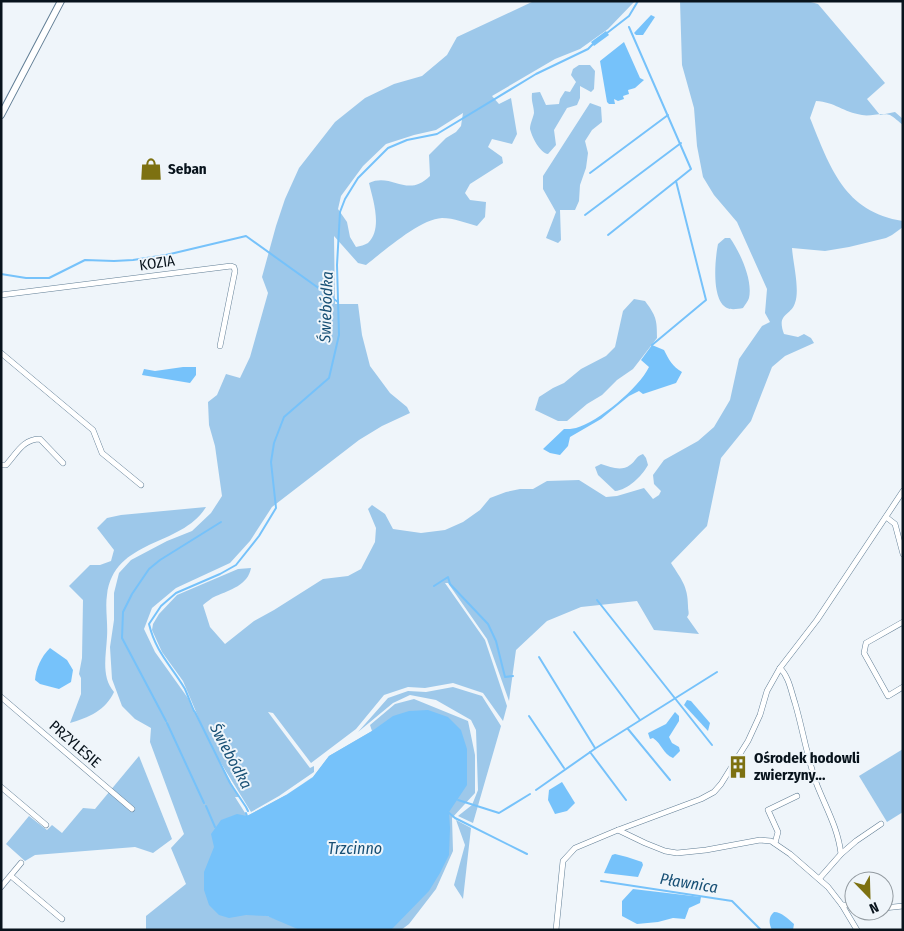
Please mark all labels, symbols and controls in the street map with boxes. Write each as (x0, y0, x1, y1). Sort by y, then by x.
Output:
shop icon: Seban (138, 156, 164, 182)
place label: Seban (168, 160, 207, 178)
street label: KOZIA (138, 252, 176, 274)
water label: Świebódka (314, 271, 337, 344)
street label: PRZYLESIE (46, 717, 104, 771)
water label: Świebódka (205, 719, 257, 792)
place label: Ośrodek hodowli zwierzyny... (754, 749, 860, 784)
building icon: Ośrodek hodowli zwierzyny... (725, 754, 751, 780)
water label: Trzcinno (328, 839, 382, 858)
water label: Pławnica (659, 869, 719, 897)
north arrow (844, 871, 894, 921)
text: N (867, 898, 881, 917)

